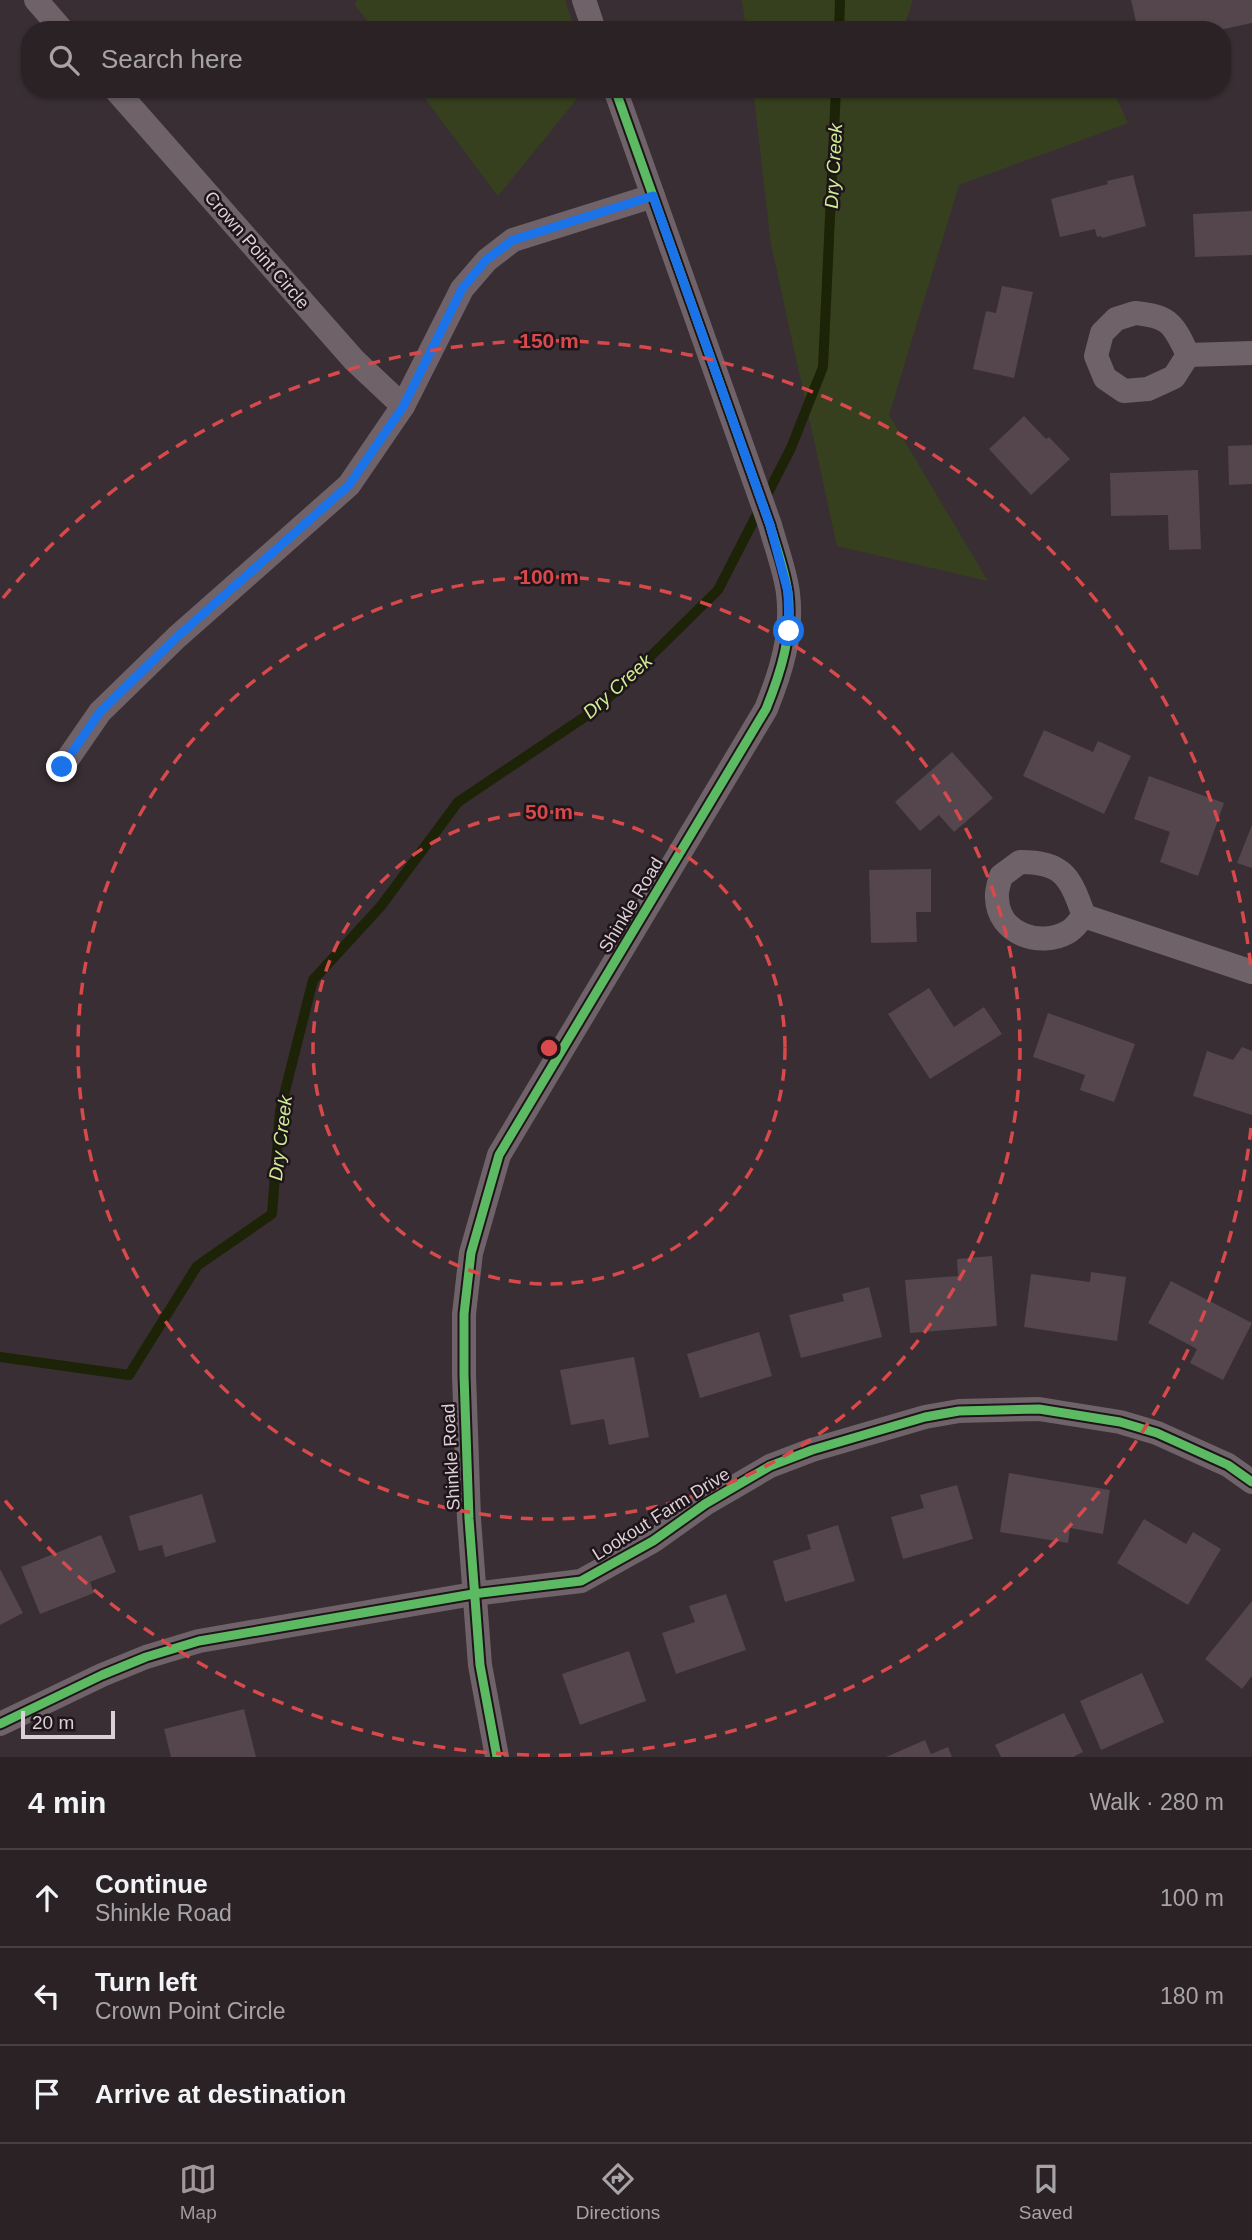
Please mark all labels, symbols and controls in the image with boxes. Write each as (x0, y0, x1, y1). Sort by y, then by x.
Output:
search box (21, 21, 1231, 98)
icon: search (45, 41, 83, 79)
text: Search here (101, 44, 243, 74)
water label: Dry Creek (821, 121, 846, 209)
street label: Crown Point Circle (201, 187, 313, 313)
text: 150 m (519, 329, 579, 352)
text: 100 m (519, 565, 579, 588)
route start (773, 615, 804, 646)
water label: Dry Creek (579, 649, 657, 723)
route end (46, 751, 77, 782)
text: 50 m (525, 800, 573, 823)
street label: Shinkle Road (595, 854, 667, 956)
centre of rings (537, 1036, 561, 1060)
water label: Dry Creek (265, 1093, 296, 1182)
street label: Shinkle Road (438, 1403, 464, 1511)
street label: Lookout Farm Drive (589, 1464, 733, 1564)
scale bar (21, 1708, 116, 1740)
text: 20 m (32, 1712, 74, 1733)
text: 4 min (28, 1786, 106, 1819)
text: Walk · 280 m (1089, 1789, 1224, 1815)
text: Continue (95, 1869, 208, 1899)
icon: ahead (28, 1879, 66, 1917)
text: 100 m (1160, 1885, 1224, 1911)
text: Shinkle Road (95, 1900, 232, 1926)
text: Turn left (95, 1967, 197, 1997)
icon: left (28, 1977, 66, 2015)
text: 180 m (1160, 1983, 1224, 2009)
text: Crown Point Circle (95, 1998, 285, 2024)
icon: arrive (28, 2075, 66, 2113)
text: Arrive at destination (95, 2079, 346, 2109)
tab: Map (179, 2160, 217, 2224)
tab: Directions (576, 2160, 660, 2224)
tab: Saved (1019, 2160, 1073, 2224)

